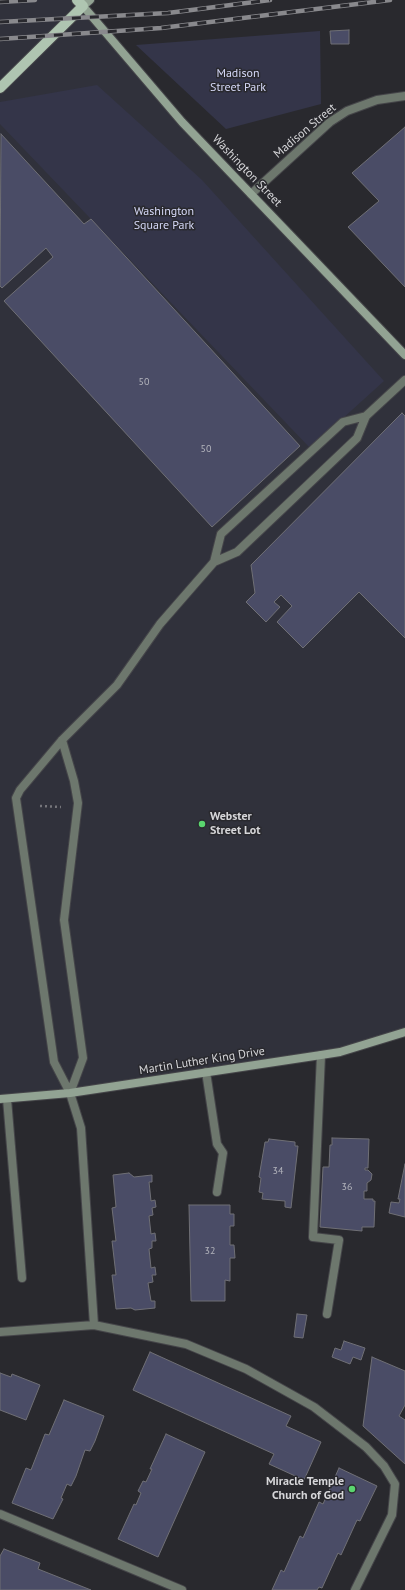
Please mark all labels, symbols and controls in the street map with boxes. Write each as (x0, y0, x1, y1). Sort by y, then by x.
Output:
park label: Madison Street Park (210, 67, 266, 95)
street label: Madison Street (271, 101, 339, 161)
street label: Washington Street (209, 132, 285, 210)
park label: Washington Square Park (134, 205, 194, 233)
house number: 50 (139, 376, 149, 388)
house number: 50 (201, 443, 211, 455)
place label: Webster Street Lot (210, 810, 260, 838)
marker: Webster Street Lot (197, 819, 207, 829)
street label: Martin Luther King Drive (138, 1044, 266, 1078)
house number: 34 (273, 1165, 283, 1177)
house number: 36 (342, 1181, 352, 1193)
house number: 32 (205, 1245, 215, 1257)
place label: Miracle Temple Church of God (266, 1475, 344, 1503)
marker: Miracle Temple Church of God (347, 1484, 357, 1494)

